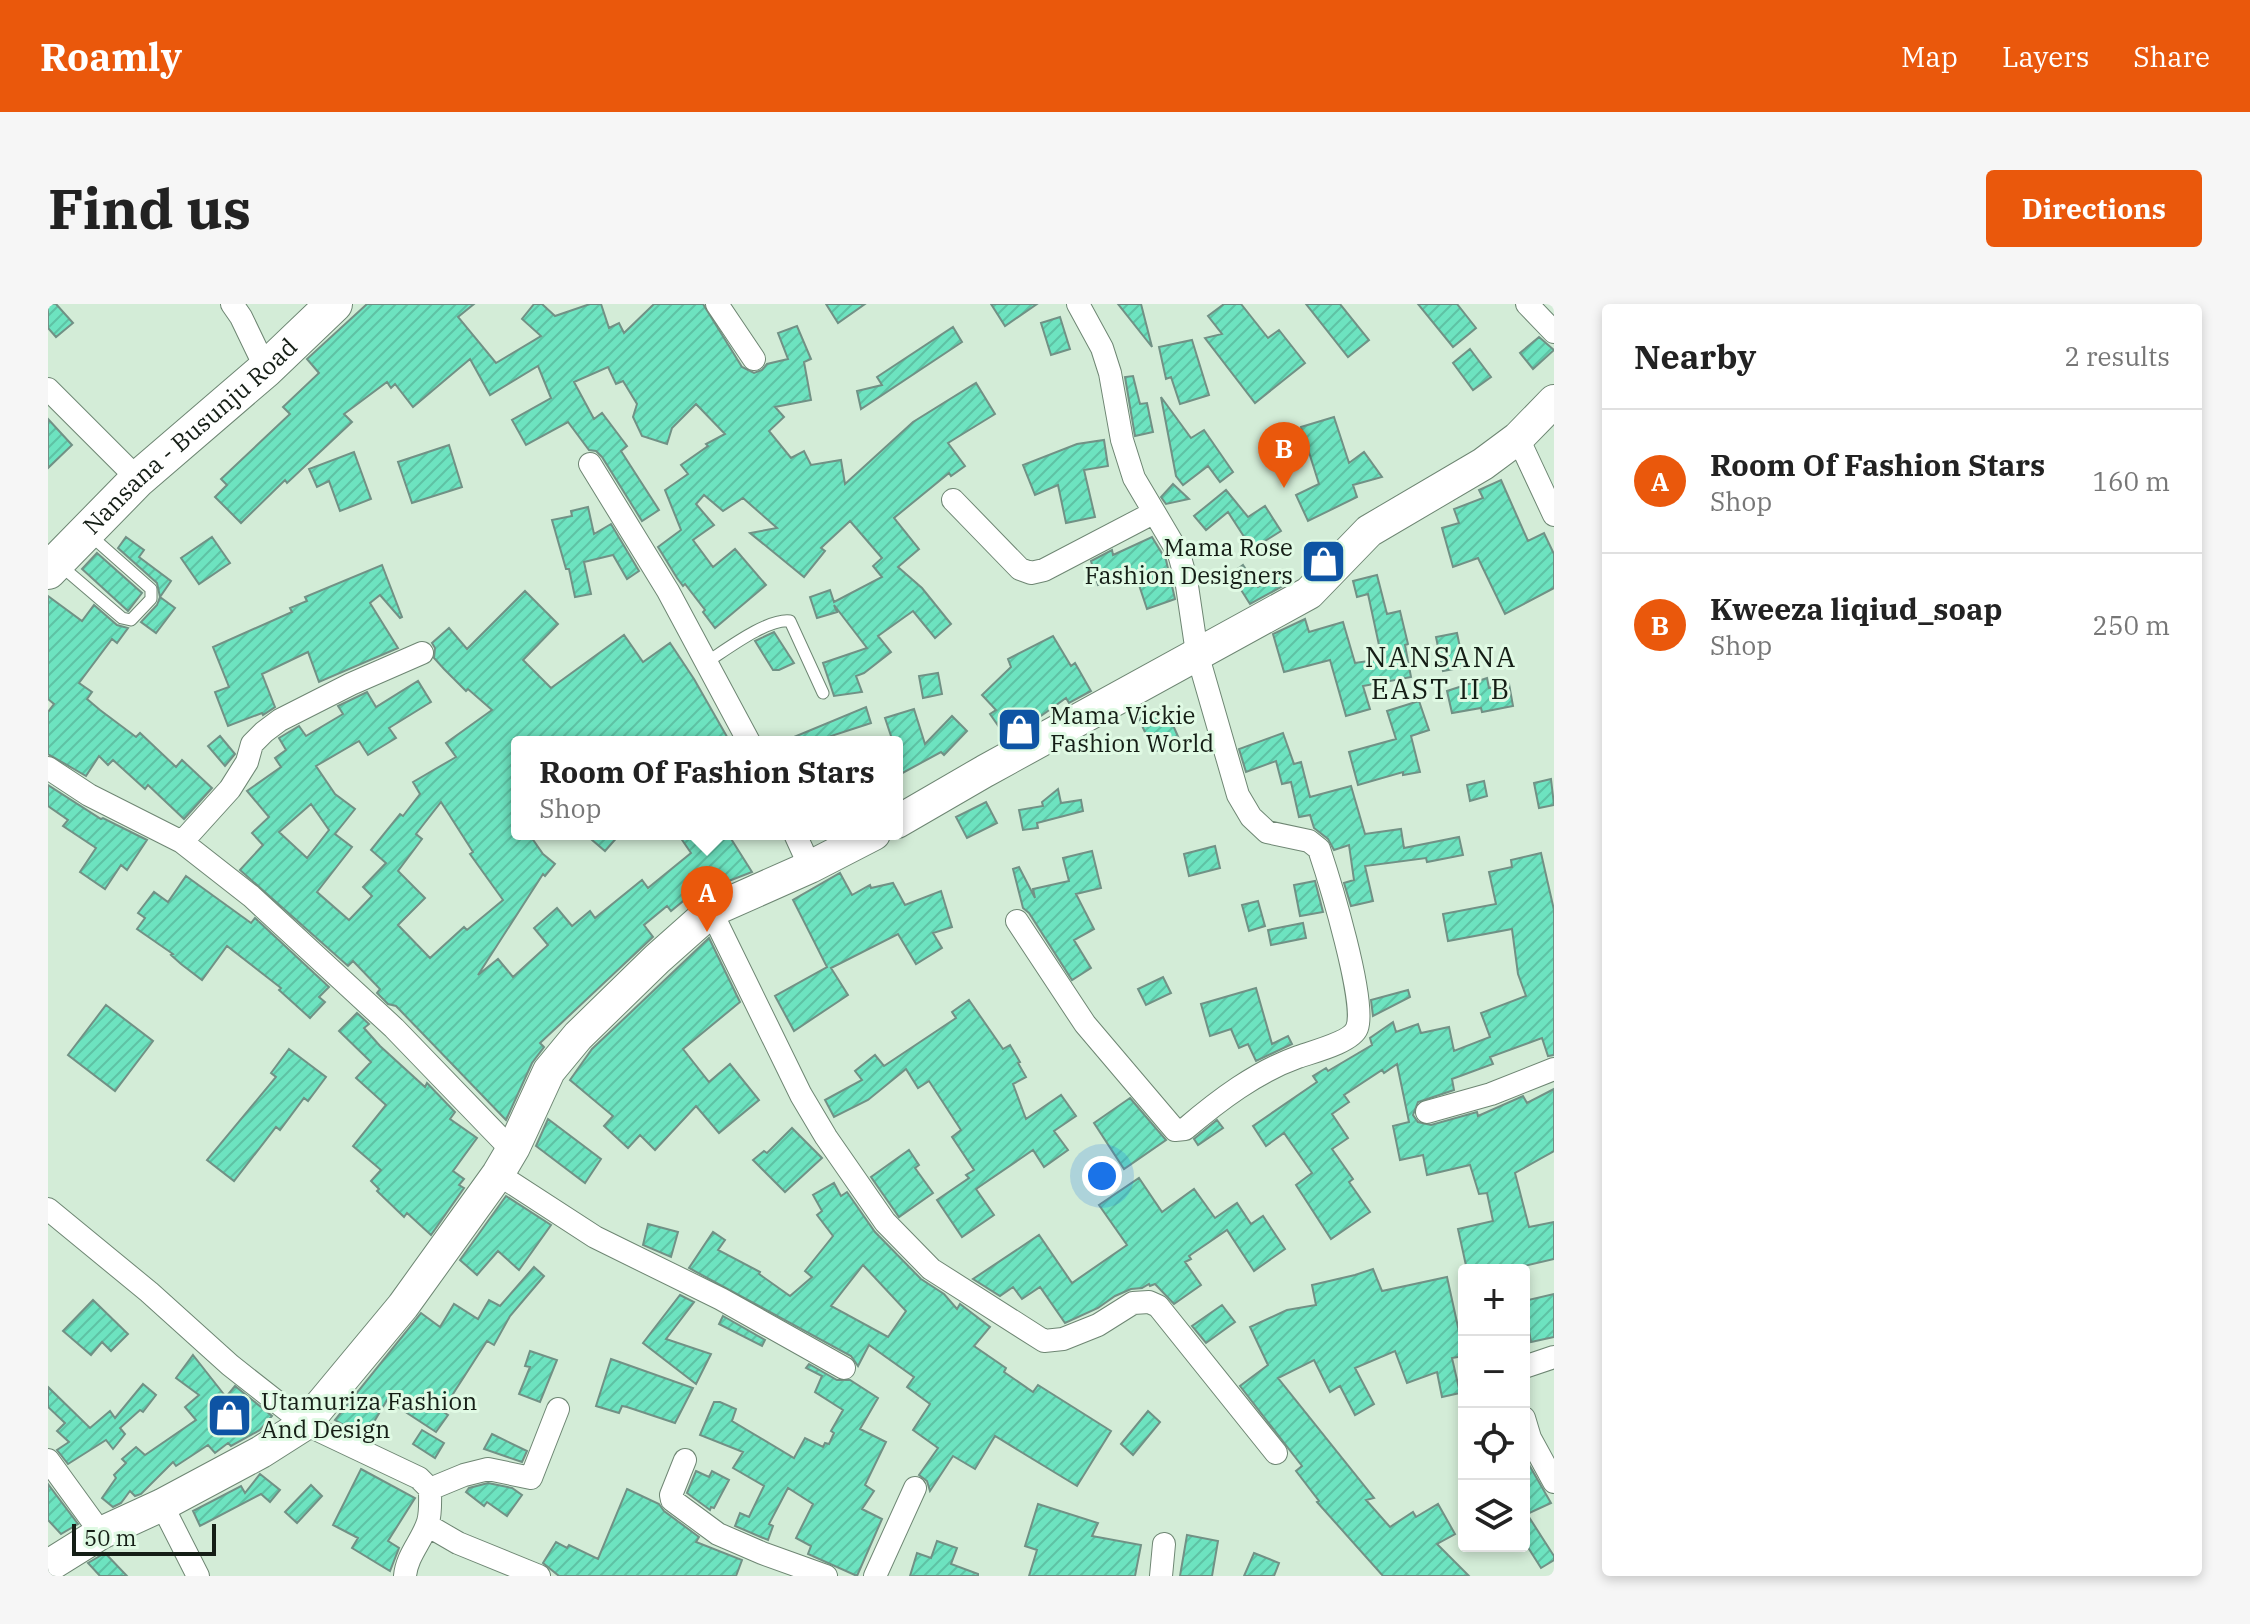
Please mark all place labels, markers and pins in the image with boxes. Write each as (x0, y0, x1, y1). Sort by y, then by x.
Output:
pin: B (1258, 422, 1310, 488)
place label: Mama Rose Fashion Designers (1084, 531, 1293, 591)
shop icon: Mama Rose Fashion Designers (1300, 538, 1348, 586)
place label: Mama Vickie Fashion World (1050, 699, 1214, 759)
shop icon: Mama Vickie Fashion World (995, 706, 1043, 754)
pin: A (681, 866, 733, 932)
place label: Utamuriza Fashion And Design (261, 1385, 477, 1445)
shop icon: Utamuriza Fashion And Design (206, 1392, 254, 1440)

